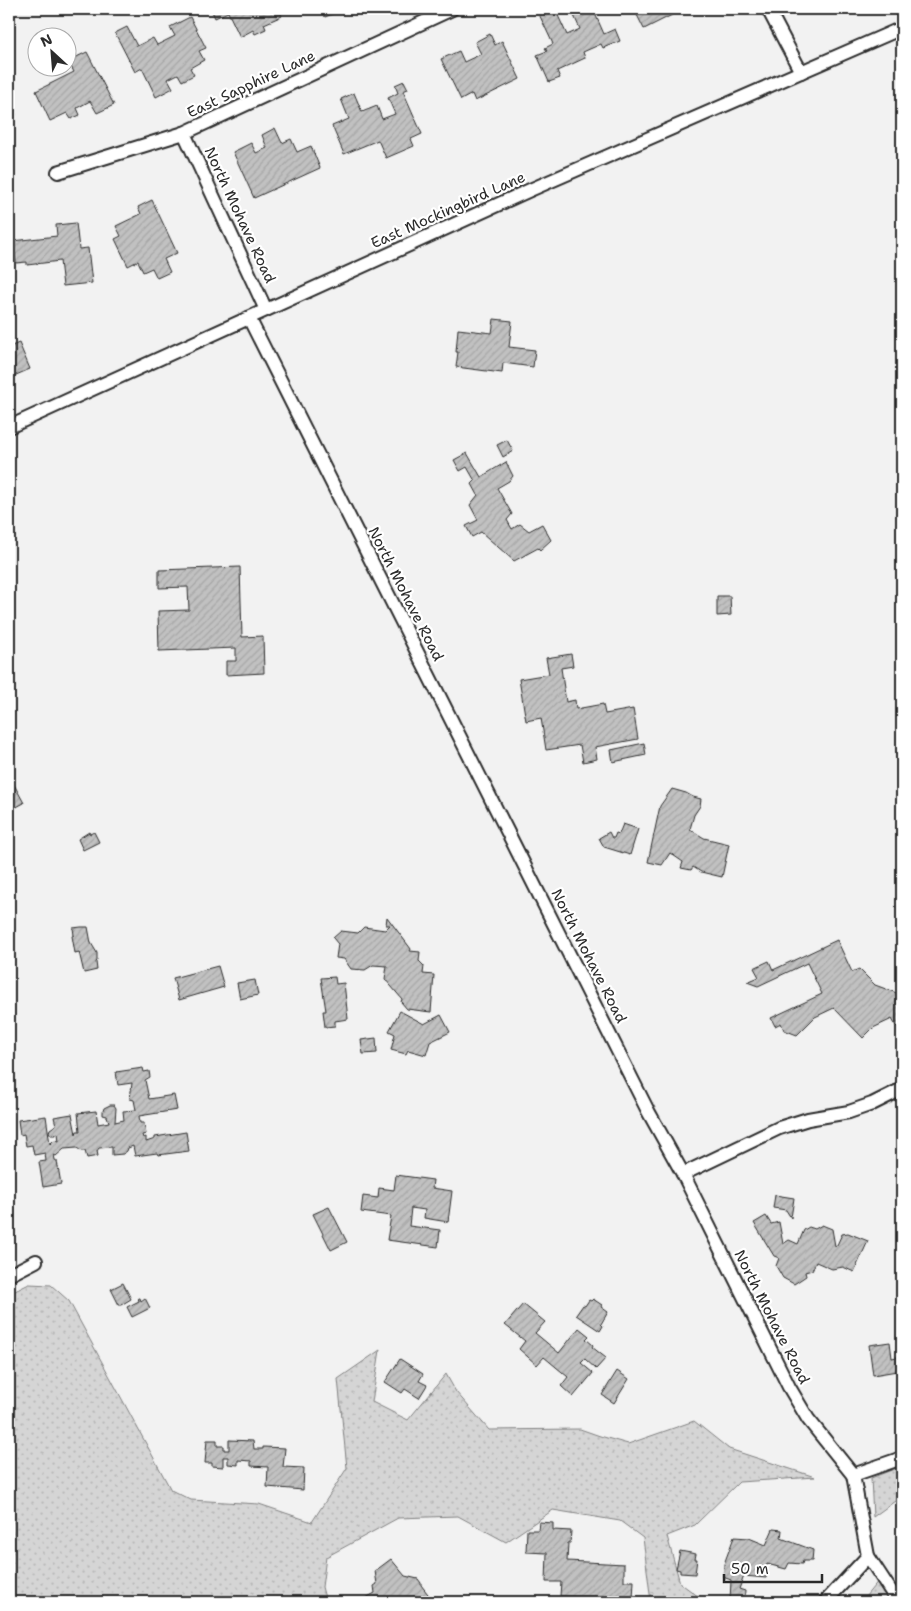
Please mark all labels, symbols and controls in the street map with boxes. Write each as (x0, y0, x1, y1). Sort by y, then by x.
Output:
north arrow (28, 28, 78, 78)
text: N (37, 30, 55, 51)
street label: East Sapphire Lane (184, 45, 318, 123)
street label: North Mohave Road (200, 144, 281, 287)
street label: East Mockingbird Lane (368, 167, 528, 253)
street label: North Mohave Road (364, 524, 449, 665)
street label: North Mohave Road (547, 886, 632, 1027)
street label: North Mohave Road (730, 1247, 815, 1388)
scale bar (724, 1551, 821, 1583)
text: 50 m (731, 1559, 769, 1579)

